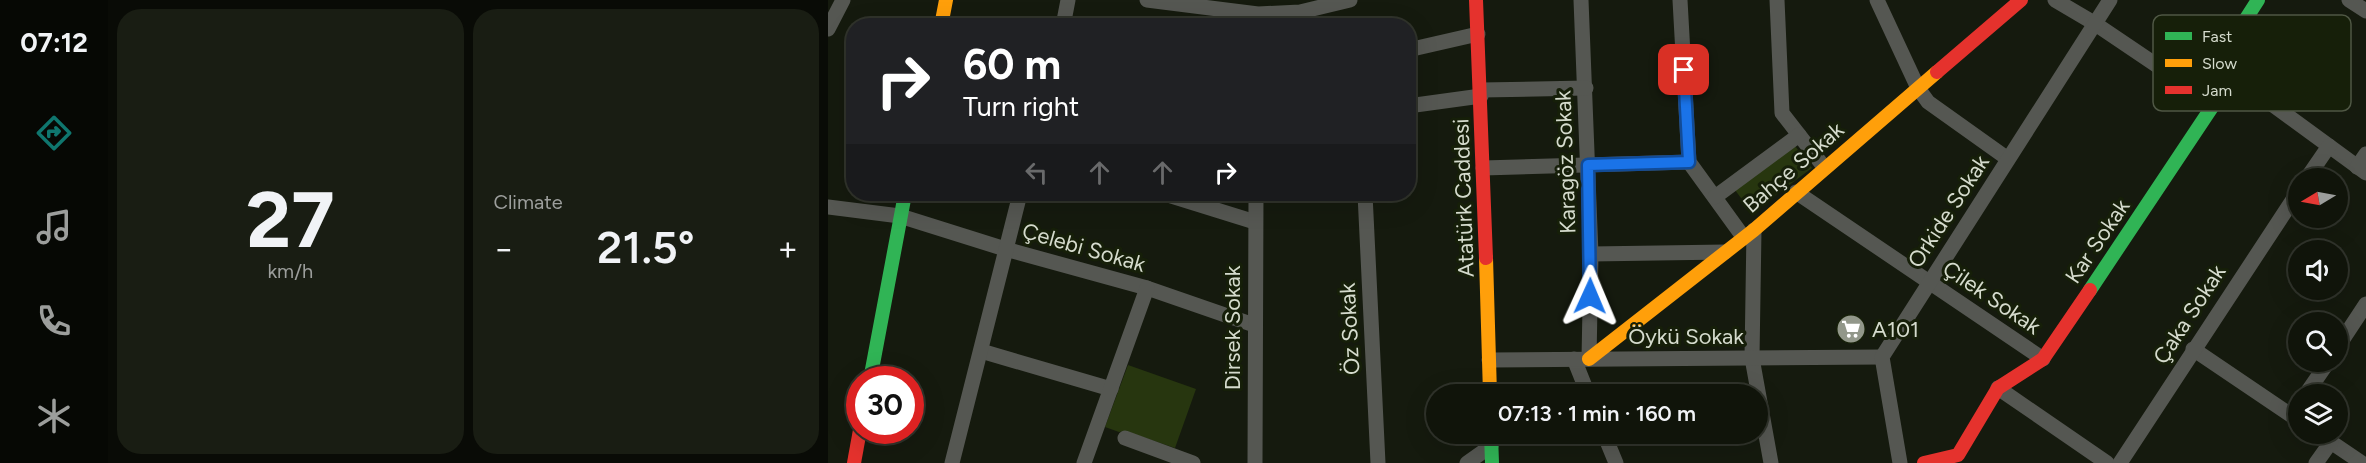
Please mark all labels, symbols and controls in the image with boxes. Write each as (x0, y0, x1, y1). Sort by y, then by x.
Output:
legend (2153, 15, 2351, 111)
text: 07:12 (20, 26, 88, 59)
text: Fast (2202, 27, 2232, 46)
text: 60 m (963, 39, 1061, 90)
icon: right (864, 42, 942, 120)
pin (1658, 44, 1709, 95)
icon: arrive (1667, 53, 1700, 86)
text: Slow (2202, 54, 2237, 73)
text: Jam (2202, 81, 2232, 100)
street label: Karagöz Sokak (1549, 89, 1581, 234)
text: Turn right (963, 90, 1079, 123)
icon: directions (33, 112, 75, 154)
street label: Bahçe Sokak (1737, 116, 1850, 219)
street label: Atatürk Caddesi (1447, 118, 1480, 278)
street label: Orkide Sokak (1902, 149, 1995, 273)
icon: left (1020, 156, 1053, 189)
icon: ahead (1083, 156, 1116, 189)
icon: ahead (1146, 156, 1179, 189)
icon: right (1209, 156, 1242, 189)
north arrow (2288, 168, 2348, 228)
map controls (2288, 168, 2348, 444)
text: 27 (246, 173, 335, 267)
text: Climate (494, 190, 563, 214)
street label: Kar Sokak (2059, 194, 2136, 289)
icon: music (33, 206, 75, 248)
street label: Çelebi Sokak (1019, 217, 1149, 278)
text: 21.5° (597, 220, 695, 274)
text: − (494, 229, 514, 268)
text: + (777, 229, 798, 268)
button: sound (2288, 240, 2348, 300)
street label: Çilek Sokak (1938, 255, 2046, 340)
text: km/h (267, 259, 313, 283)
street label: Çaka Sokak (2147, 259, 2232, 369)
position arrow (1558, 264, 1622, 328)
street label: Dirsek Sokak (1219, 265, 1246, 390)
street label: Öz Sokak (1334, 282, 1365, 376)
icon: phone (33, 300, 75, 342)
button: search (2288, 312, 2348, 372)
supermarket icon: A101 (1835, 313, 1867, 345)
place label: A101 (1872, 316, 1919, 343)
street label: Öykü Sokak (1628, 323, 1744, 350)
speed limit sign: 30 (846, 366, 924, 444)
button: layers (2288, 384, 2348, 444)
icon: climate (33, 395, 75, 437)
text: 07:13 · 1 min · 160 m (1498, 400, 1696, 427)

